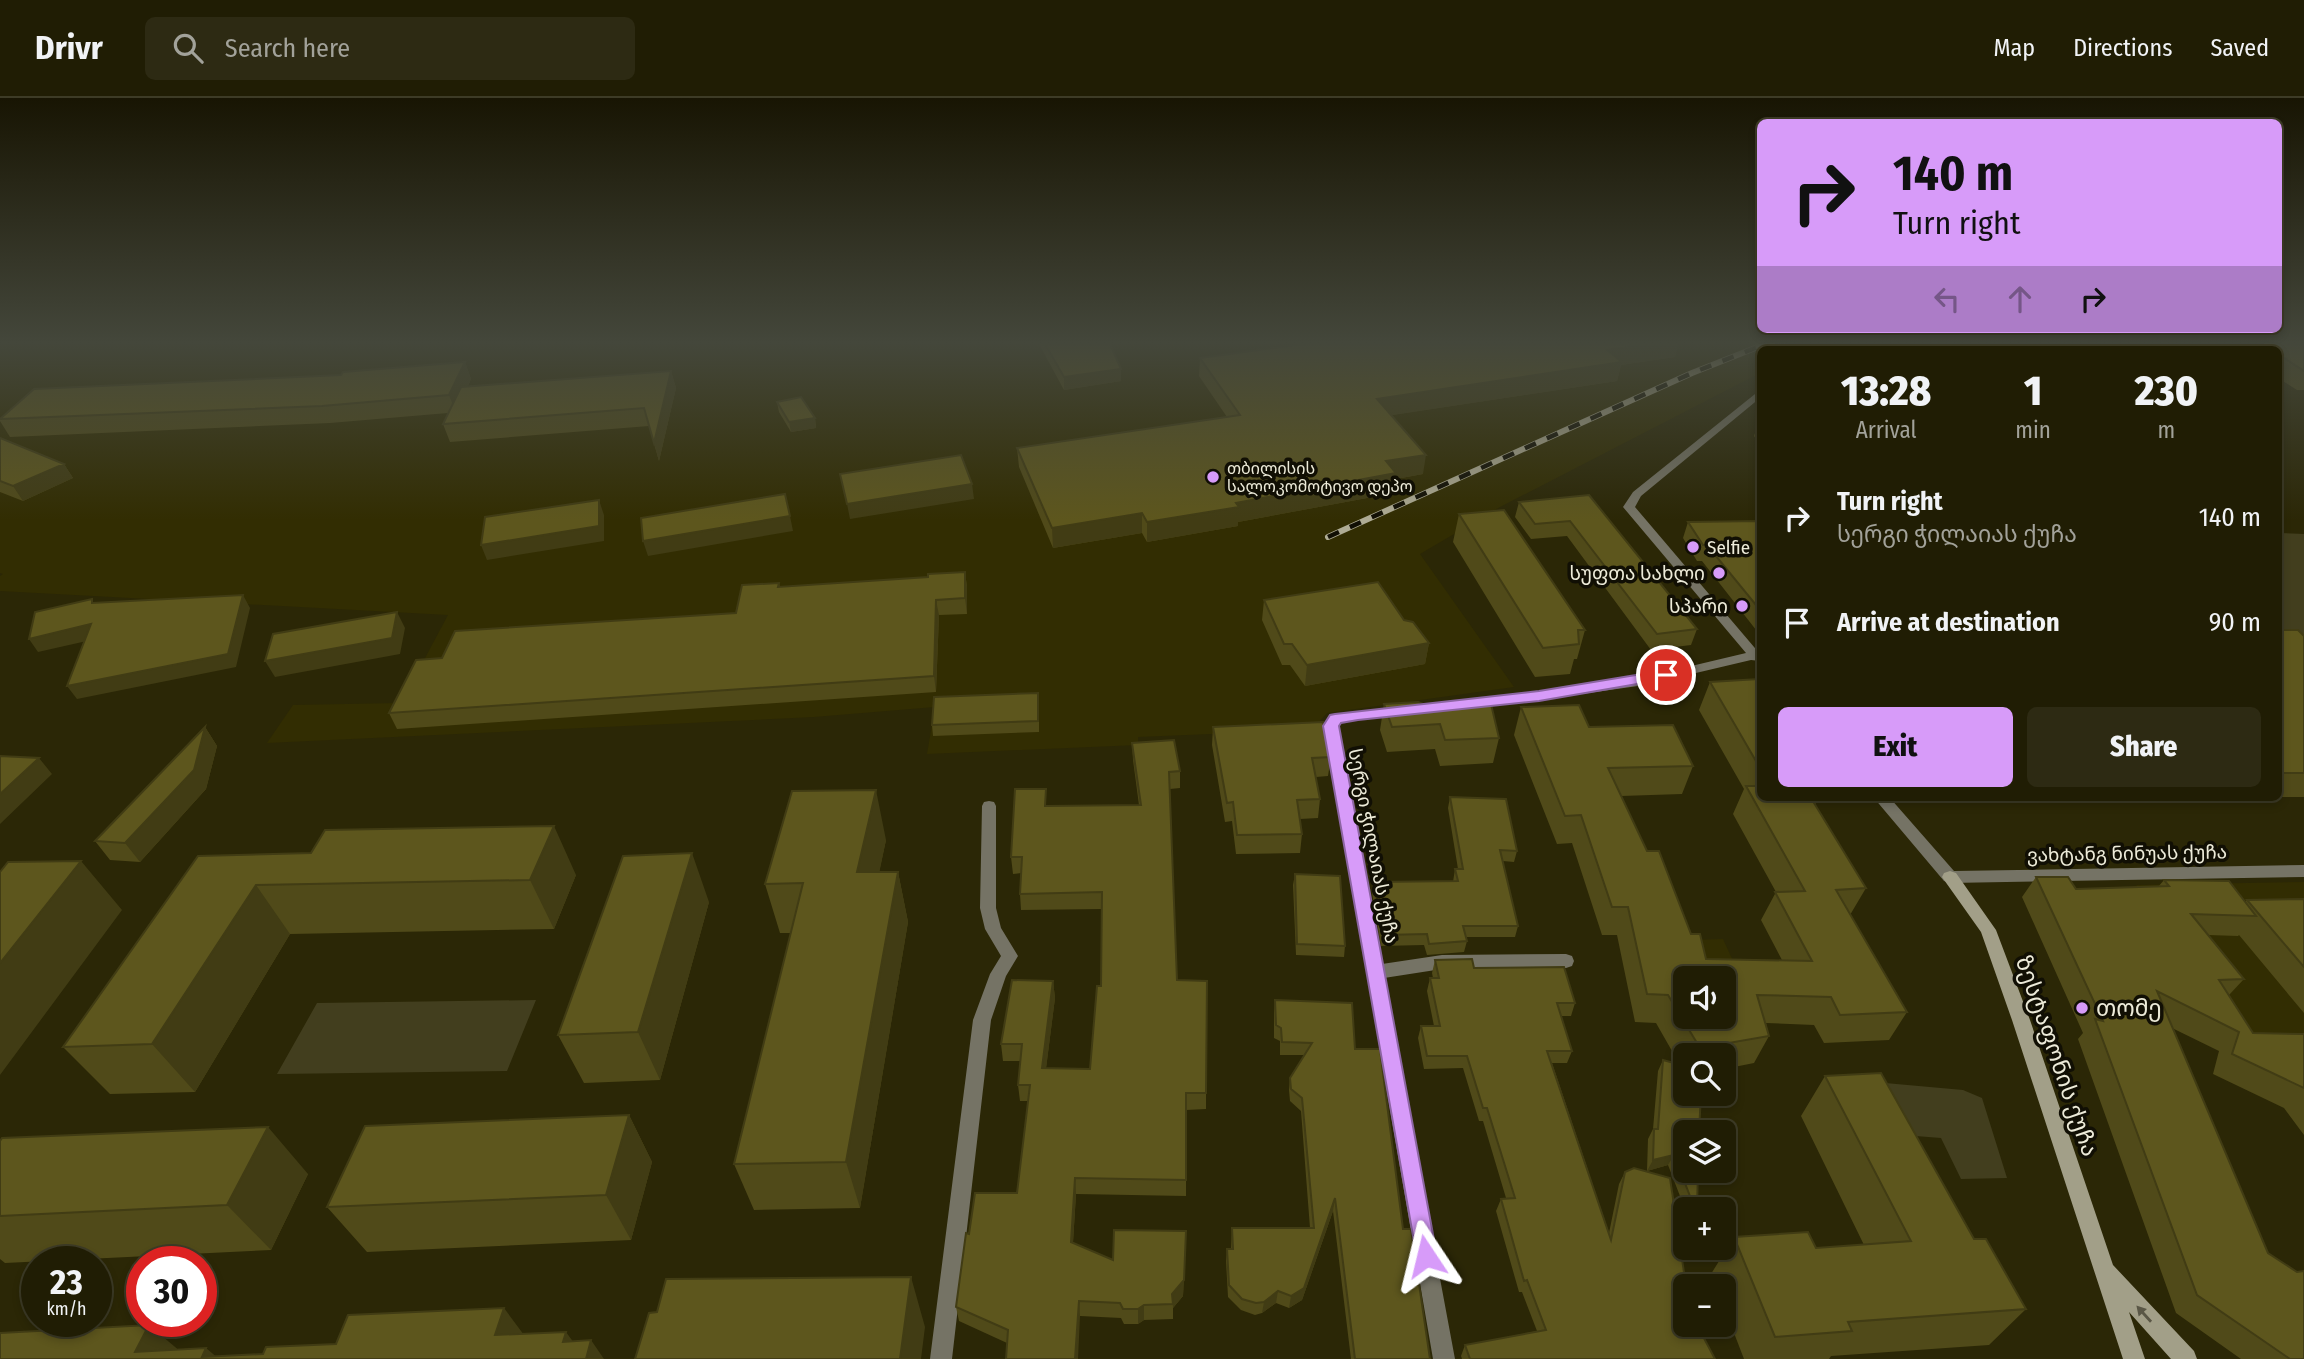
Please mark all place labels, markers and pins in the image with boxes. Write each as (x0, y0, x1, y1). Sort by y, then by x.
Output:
place label: თბილისის სალოკომოტივო დეპო (1227, 459, 1413, 497)
marker: თბილისის სალოკომოტივო დეპო (1205, 469, 1221, 485)
place label: Selfie (1707, 536, 1750, 559)
marker: Selfie (1685, 539, 1701, 555)
place label: სუფთა სახლი (1569, 562, 1705, 586)
marker: სუფთა სახლი (1711, 565, 1727, 581)
place label: სპარი (1669, 595, 1728, 618)
marker: სპარი (1734, 598, 1750, 614)
pin (1636, 645, 1696, 705)
place label: თომე (2096, 994, 2162, 1022)
marker: თომე (2074, 1000, 2090, 1016)

